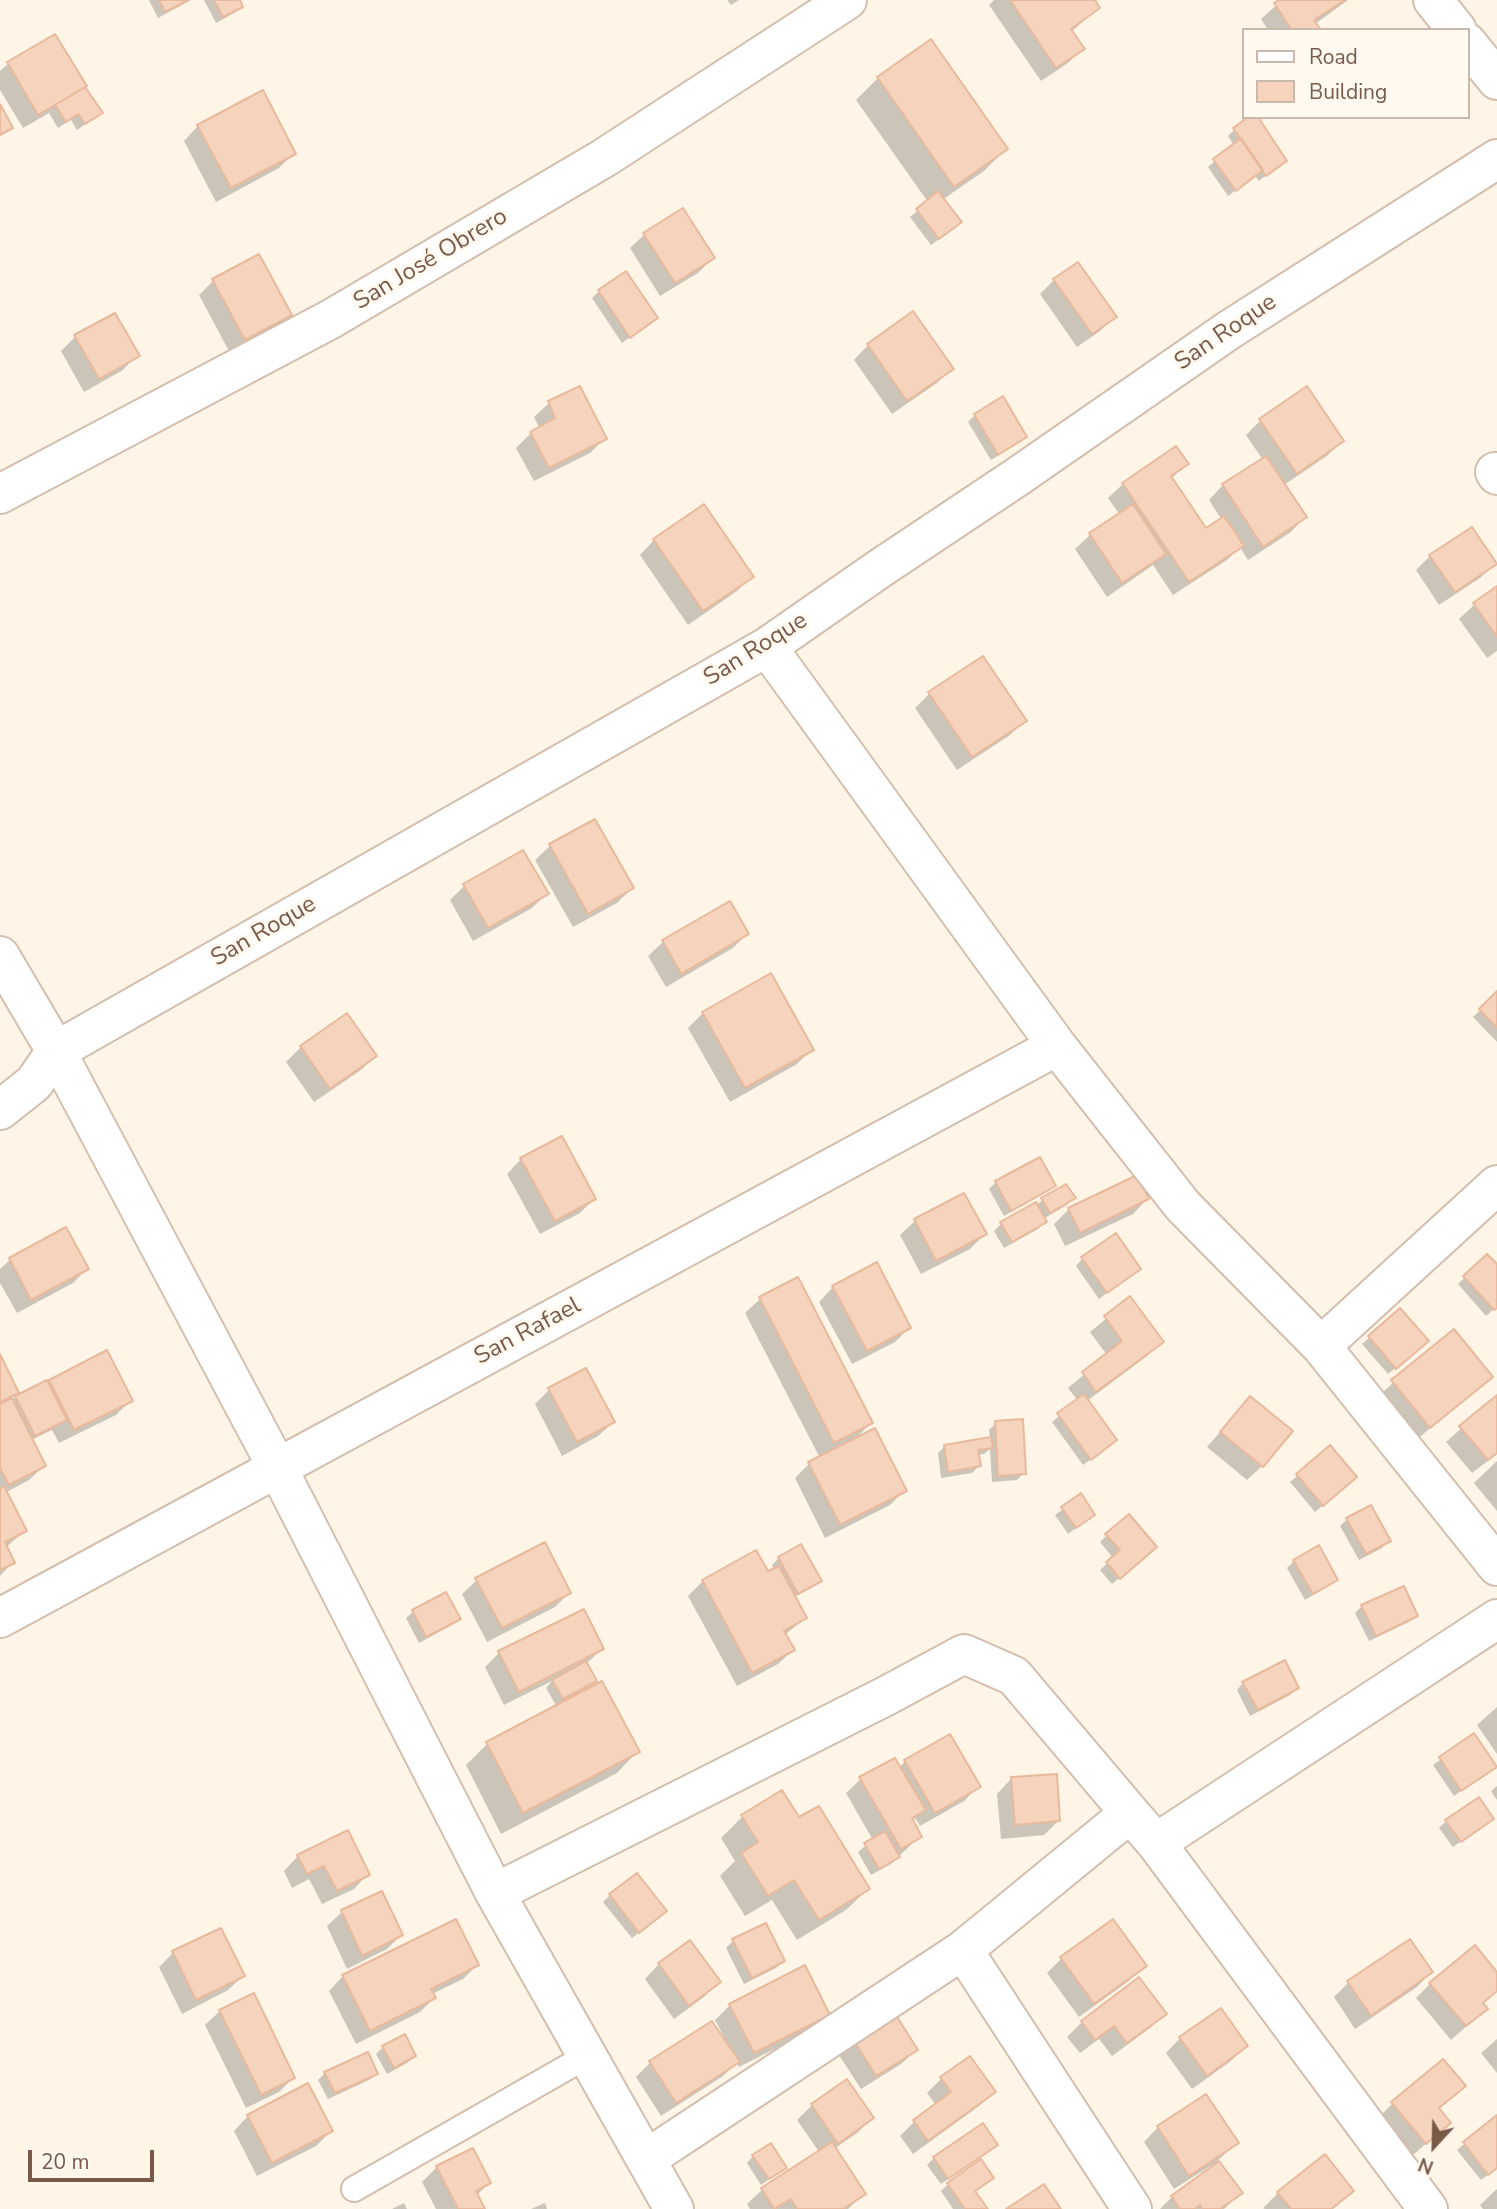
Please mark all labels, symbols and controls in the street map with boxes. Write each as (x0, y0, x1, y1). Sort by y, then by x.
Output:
legend (1242, 28, 1469, 119)
text: Road (1309, 43, 1358, 71)
text: Building (1309, 78, 1387, 106)
street label: San José Obrero (349, 203, 513, 317)
street label: San Roque (1170, 288, 1282, 378)
street label: San Roque (699, 607, 813, 693)
street label: San Roque (206, 890, 322, 974)
street label: San Rafael (470, 1292, 586, 1372)
north arrow (1399, 2111, 1469, 2181)
scale bar (32, 2136, 158, 2180)
text: 20 m (41, 2148, 90, 2176)
text: N (1415, 2151, 1438, 2180)

